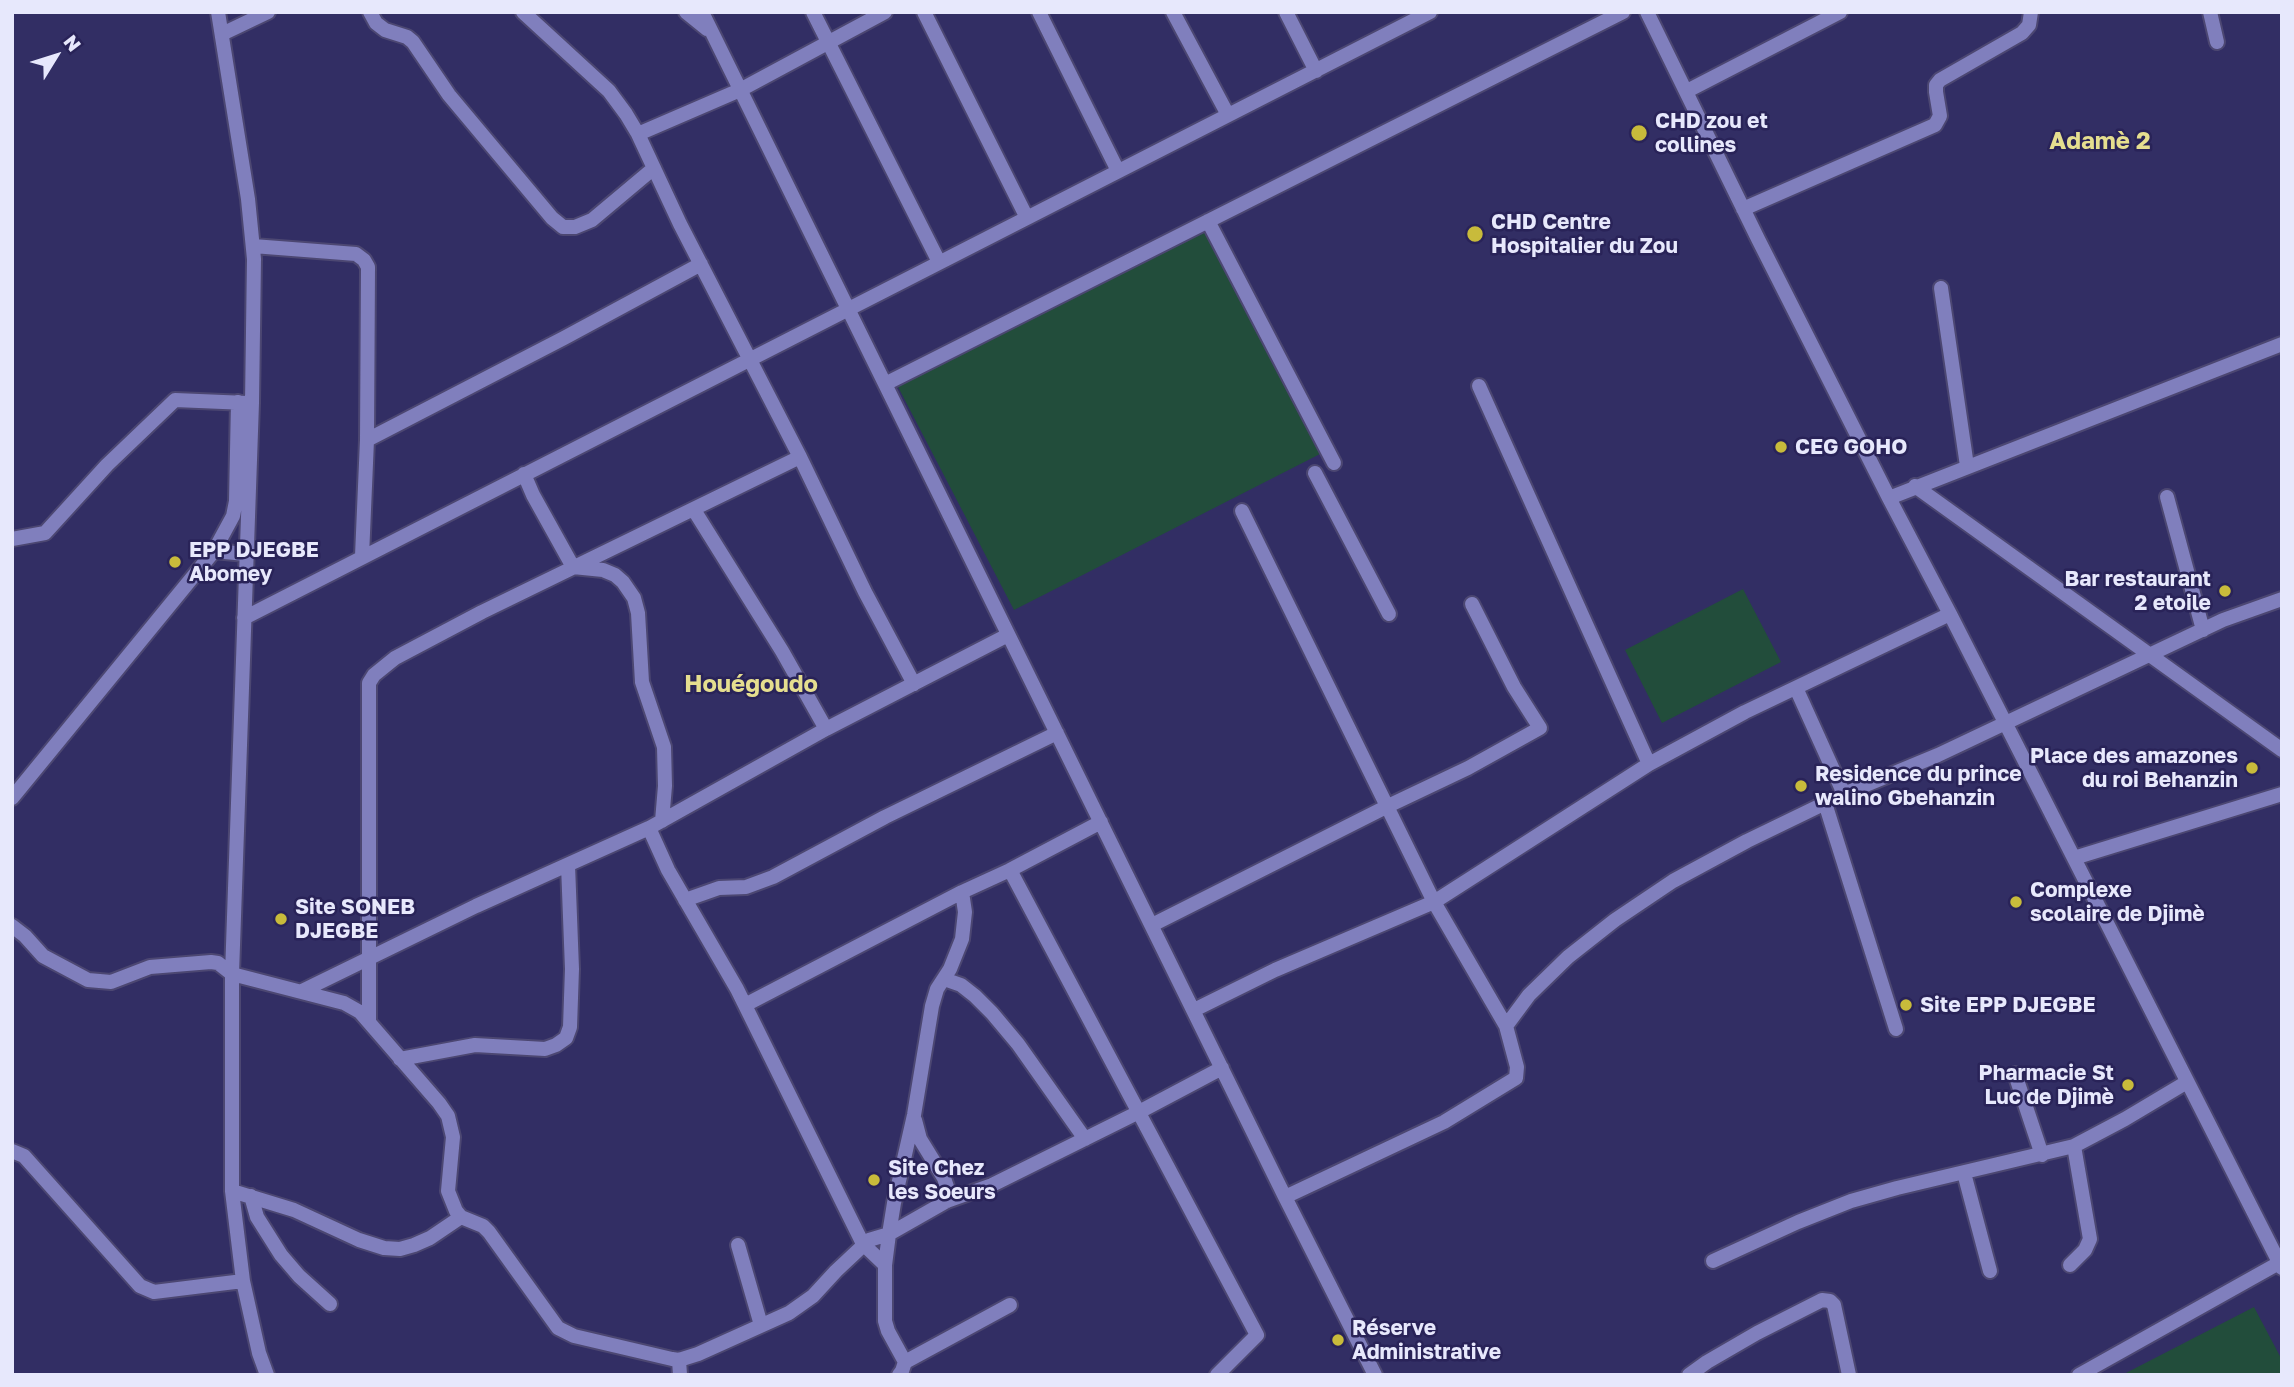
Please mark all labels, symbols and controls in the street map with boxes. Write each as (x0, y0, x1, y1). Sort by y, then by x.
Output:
north arrow (21, 21, 91, 91)
text: N (59, 30, 86, 56)
place label: CHD zou et collines (1655, 108, 1768, 158)
marker: CHD zou et collines (1629, 123, 1649, 143)
district label: Adamè 2 (2049, 127, 2151, 155)
place label: CHD Centre Hospitalier du Zou (1491, 209, 1678, 259)
marker: CHD Centre Hospitalier du Zou (1465, 224, 1485, 244)
place label: CEG GOHO (1795, 434, 1907, 460)
marker: CEG GOHO (1773, 439, 1789, 455)
place label: EPP DJEGBE Abomey (189, 537, 319, 587)
marker: EPP DJEGBE Abomey (167, 554, 183, 570)
place label: Bar restaurant 2 etoile (2064, 566, 2211, 616)
marker: Bar restaurant 2 etoile (2217, 583, 2233, 599)
district label: Houégoudo (684, 670, 818, 698)
place label: Place des amazones du roi Behanzin (2030, 743, 2238, 793)
marker: Place des amazones du roi Behanzin (2244, 760, 2260, 776)
place label: Residence du prince walino Gbehanzin (1815, 761, 2022, 811)
marker: Residence du prince walino Gbehanzin (1793, 778, 1809, 794)
place label: Complexe scolaire de Djimè (2030, 877, 2205, 927)
place label: Site SONEB DJEGBE (295, 894, 415, 944)
marker: Complexe scolaire de Djimè (2008, 894, 2024, 910)
marker: Site SONEB DJEGBE (273, 911, 289, 927)
place label: Site EPP DJEGBE (1920, 992, 2096, 1018)
marker: Site EPP DJEGBE (1898, 997, 1914, 1013)
place label: Pharmacie St Luc de Djimè (1979, 1060, 2114, 1110)
marker: Pharmacie St Luc de Djimè (2120, 1077, 2136, 1093)
place label: Site Chez les Soeurs (888, 1155, 996, 1205)
marker: Site Chez les Soeurs (866, 1172, 882, 1188)
place label: Réserve Administrative (1352, 1315, 1501, 1365)
marker: Réserve Administrative (1330, 1332, 1346, 1348)

